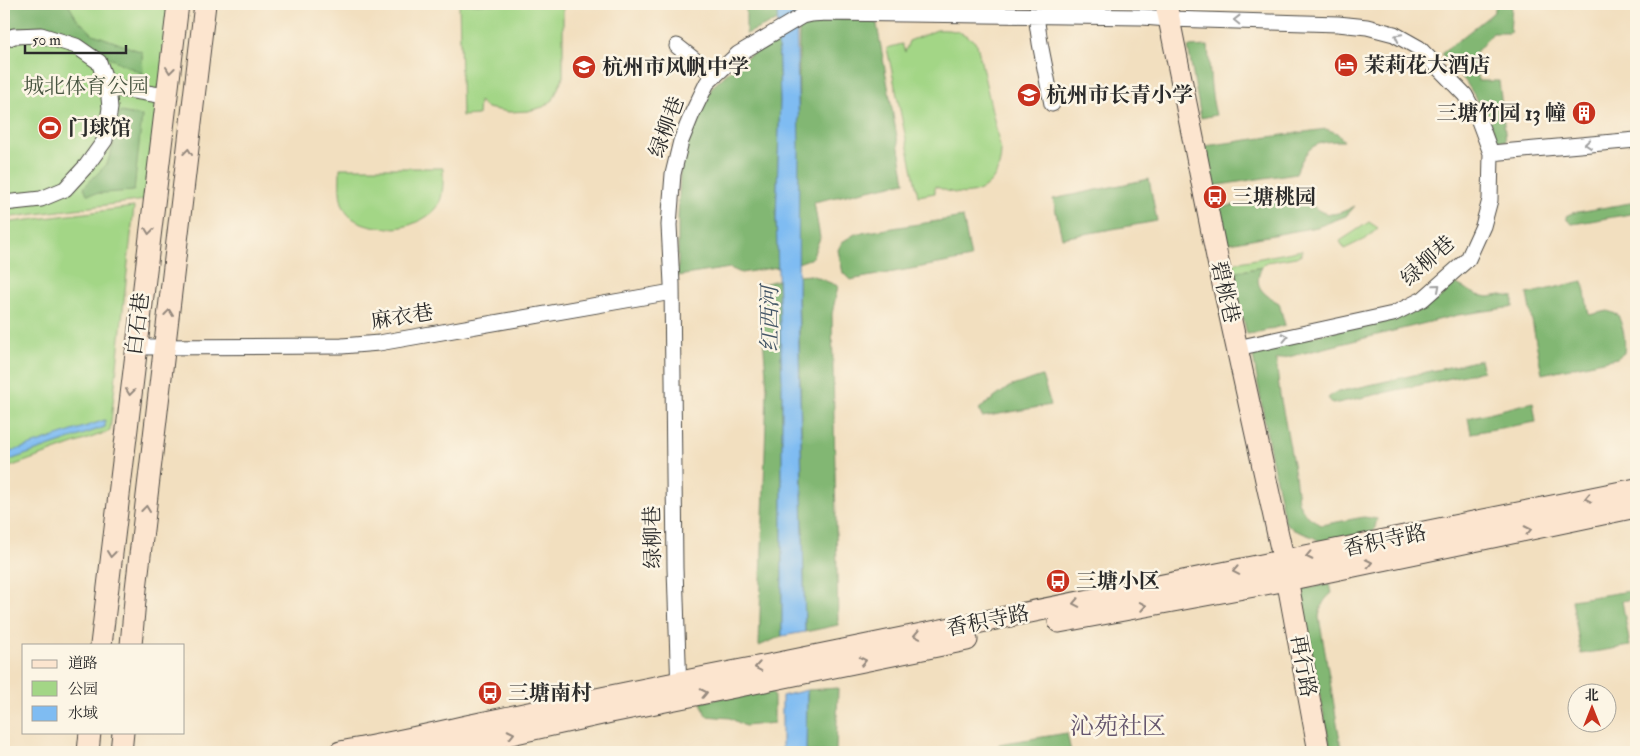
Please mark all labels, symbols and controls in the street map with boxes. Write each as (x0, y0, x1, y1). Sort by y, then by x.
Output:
one-way arrow (1233, 15, 1241, 25)
scale bar (25, 22, 126, 54)
text: 50 m (32, 31, 61, 50)
one-way arrow (1394, 33, 1403, 43)
hotel icon: 茉莉花大酒店 (1333, 52, 1359, 78)
place label: 茉莉花大酒店 (1364, 52, 1490, 79)
school or university icon: 杭州市风帆中学 (571, 54, 597, 80)
place label: 杭州市风帆中学 (602, 54, 749, 81)
one-way arrow (165, 65, 175, 74)
park label: 城北体育公园 (23, 73, 149, 100)
school or university icon: 杭州市长青小学 (1016, 82, 1042, 108)
place label: 杭州市长青小学 (1046, 82, 1193, 109)
street label: 绿柳巷 (644, 93, 690, 161)
place label: 三塘竹园 13 幢 (1437, 100, 1566, 127)
building icon: 三塘竹园 13 幢 (1571, 100, 1597, 126)
sports icon: 门球馆 (37, 115, 63, 141)
place label: 门球馆 (68, 115, 131, 142)
one-way arrow (1583, 139, 1591, 150)
one-way arrow (182, 147, 193, 155)
bus stop icon: 三塘桃园 (1202, 184, 1228, 210)
place label: 三塘桃园 (1232, 184, 1316, 211)
one-way arrow (144, 227, 155, 235)
street label: 绿柳巷 (1396, 230, 1460, 292)
street label: 碧桃巷 (1205, 258, 1245, 326)
water label: 红西河 (756, 282, 784, 352)
one-way arrow (1431, 284, 1440, 293)
street label: 白石巷 (121, 291, 155, 357)
street label: 麻衣巷 (369, 299, 435, 335)
one-way arrow (163, 309, 174, 317)
one-way arrow (1281, 333, 1290, 343)
one-way arrow (125, 388, 136, 396)
one-way arrow (1584, 493, 1593, 503)
one-way arrow (140, 505, 151, 513)
street label: 绿柳巷 (639, 505, 667, 569)
street label: 香积寺路 (1341, 519, 1429, 563)
one-way arrow (1524, 525, 1533, 536)
one-way arrow (107, 549, 117, 558)
one-way arrow (1305, 551, 1314, 561)
one-way arrow (1365, 558, 1374, 568)
one-way arrow (1231, 565, 1240, 576)
bus stop icon: 三塘小区 (1045, 568, 1071, 594)
place label: 三塘小区 (1076, 568, 1160, 595)
one-way arrow (1072, 597, 1081, 608)
street label: 香积寺路 (944, 600, 1032, 642)
one-way arrow (1139, 601, 1147, 611)
one-way arrow (913, 629, 922, 640)
street label: 再行路 (1284, 633, 1322, 699)
legend (22, 644, 185, 734)
text: 道路 (68, 654, 98, 673)
one-way arrow (859, 656, 868, 667)
one-way arrow (753, 661, 762, 671)
text: 公园 (68, 680, 98, 699)
bus stop icon: 三塘南村 (477, 680, 503, 706)
place label: 三塘南村 (508, 680, 592, 707)
north arrow (1568, 684, 1618, 734)
text: 北 (1585, 687, 1599, 704)
one-way arrow (700, 689, 709, 699)
text: 水域 (68, 704, 98, 723)
district label: 沁苑社区 (1070, 711, 1166, 742)
one-way arrow (506, 729, 515, 740)

